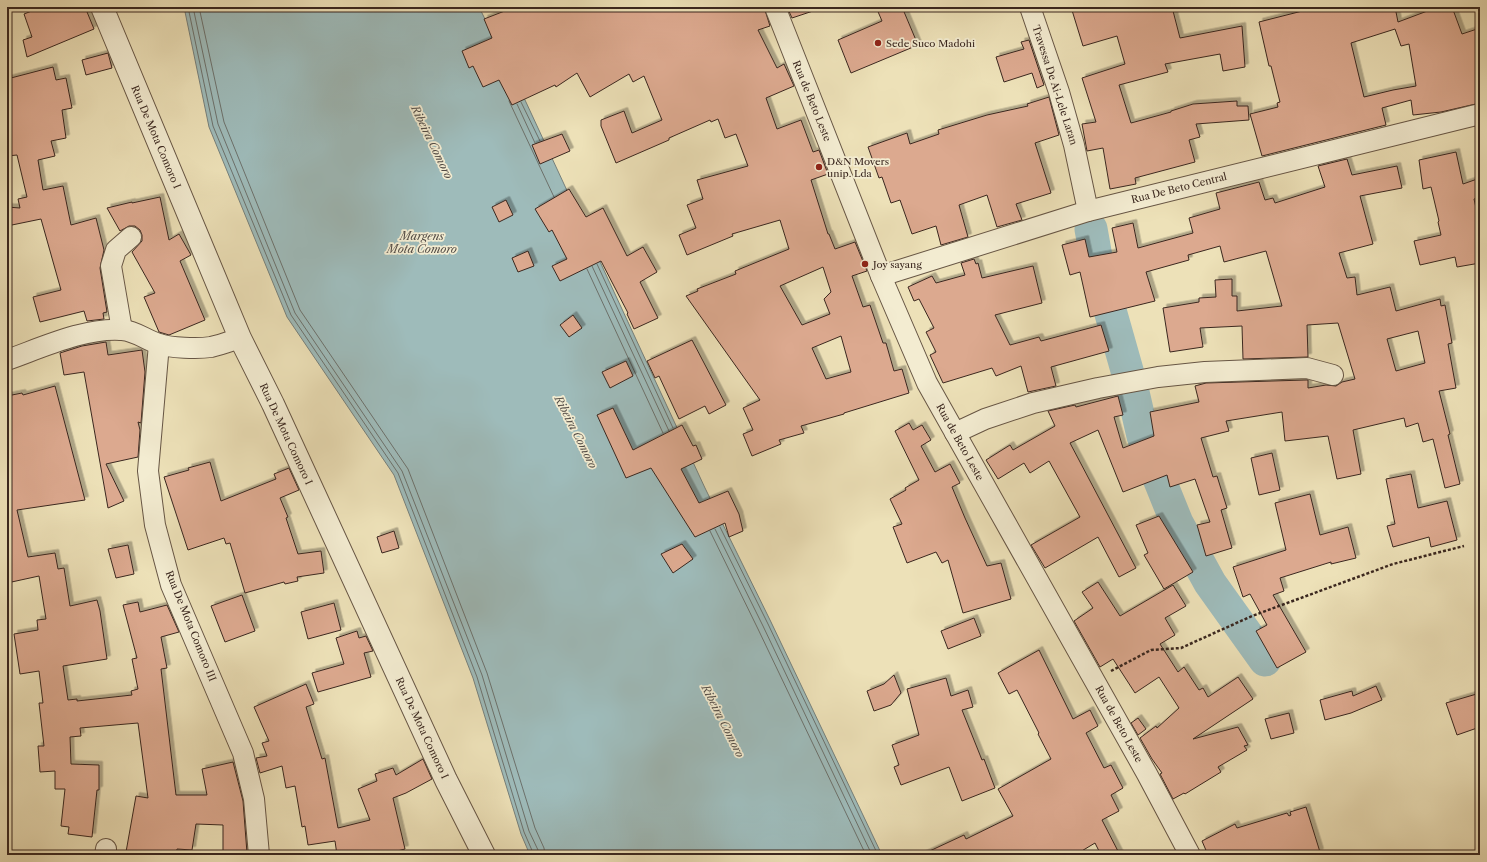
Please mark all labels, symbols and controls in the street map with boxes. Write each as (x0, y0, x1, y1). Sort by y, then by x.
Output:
street label: Travessa De Ai-Lele Laran (1029, 23, 1081, 147)
place label: Sede Suco Madohi (886, 37, 975, 50)
marker: Sede Suco Madohi (873, 38, 883, 48)
street label: Rua de Beto Leste (790, 59, 834, 144)
street label: Rua De Mota Comoro I (128, 83, 184, 191)
water label: Ribeira Comoro (408, 102, 456, 181)
place label: D&N Movers unip. Lda (827, 155, 889, 180)
marker: D&N Movers unip. Lda (814, 162, 824, 172)
street label: Rua De Beto Central (1130, 170, 1228, 206)
water label: Margens Mota Comoro (385, 229, 457, 256)
place label: Joy sayang (871, 258, 922, 271)
marker: Joy sayang (860, 259, 870, 269)
street label: Rua De Mota Comoro I (257, 381, 315, 487)
water label: Ribeira Comoro (551, 392, 600, 471)
street label: Rua de Beto Leste (933, 401, 987, 483)
street label: Rua De Mota Comoro III (163, 569, 219, 684)
street label: Rua De Mota Comoro I (393, 675, 451, 781)
water label: Ribeira Comoro (698, 681, 747, 760)
street label: Rua de Beto Leste (1092, 683, 1146, 765)

